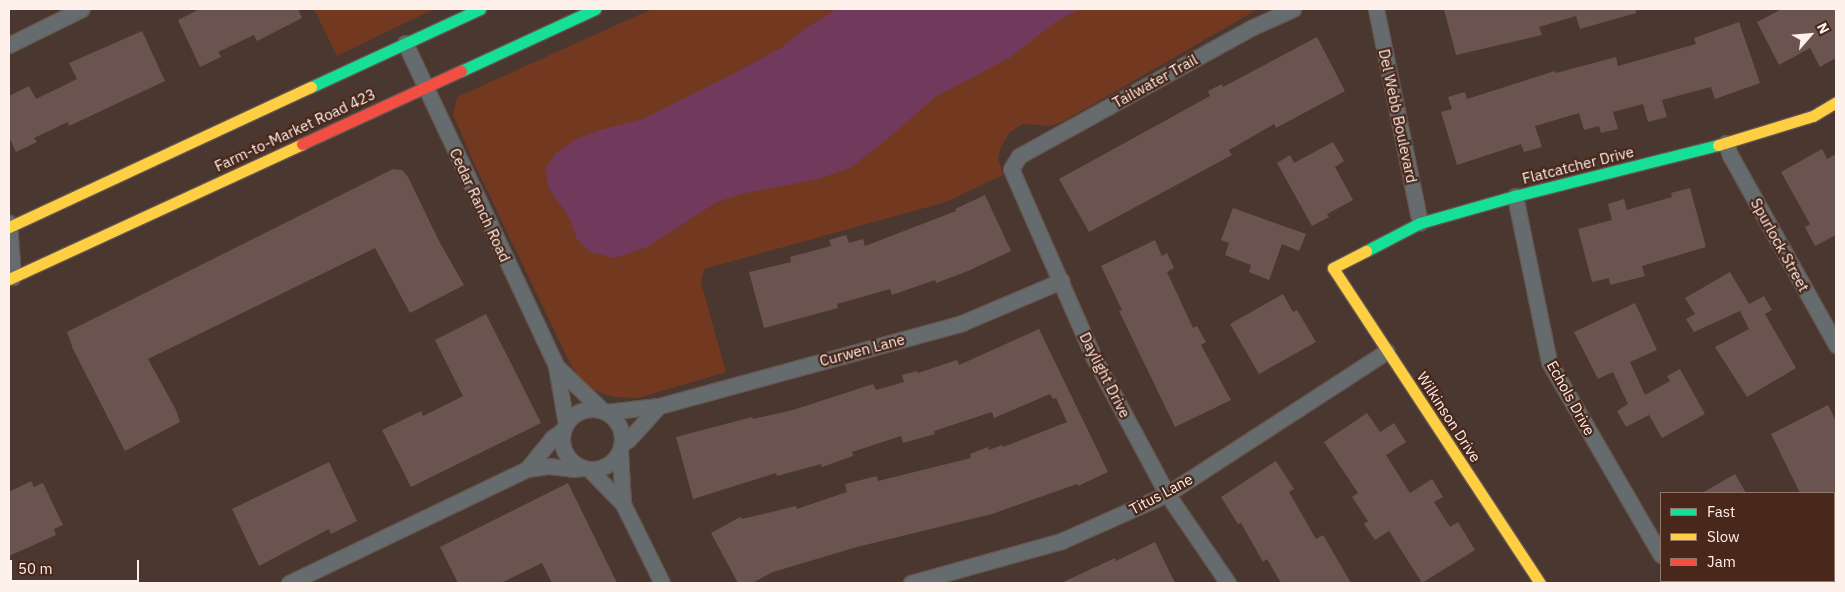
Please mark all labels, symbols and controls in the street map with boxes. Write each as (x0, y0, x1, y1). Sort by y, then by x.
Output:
north arrow (1785, 10, 1835, 60)
text: N (1813, 20, 1834, 37)
street label: Del Webb Boulevard (1375, 47, 1421, 185)
street label: Tailwater Trail (1109, 50, 1201, 112)
street label: Farm-to-Market Road 423 (212, 85, 378, 175)
street label: Flatcatcher Drive (1520, 142, 1636, 188)
street label: Cedar Ranch Road (446, 145, 514, 265)
street label: Spurlock Street (1747, 195, 1813, 295)
street label: Daylight Drive (1076, 329, 1134, 421)
street label: Curwen Lane (817, 330, 907, 370)
street label: Echols Drive (1543, 357, 1599, 439)
street label: Wilkinson Drive (1413, 369, 1485, 465)
street label: Titus Lane (1126, 470, 1196, 518)
legend (1660, 492, 1835, 582)
text: Fast (1707, 502, 1735, 521)
text: Slow (1707, 527, 1740, 546)
scale bar (12, 550, 141, 582)
text: Jam (1707, 552, 1736, 571)
text: 50 m (18, 559, 53, 578)

